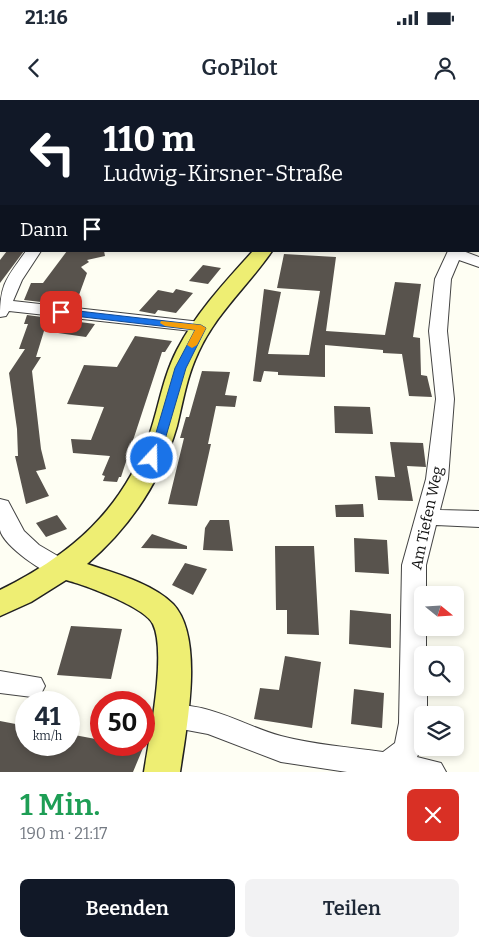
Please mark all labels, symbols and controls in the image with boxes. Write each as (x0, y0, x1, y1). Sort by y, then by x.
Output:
text: 21:16 (25, 6, 68, 29)
icon: back (20, 54, 48, 82)
text: GoPilot (201, 54, 278, 81)
icon: person (431, 54, 459, 82)
text: 110 m (103, 118, 195, 160)
icon: left (20, 120, 85, 185)
text: Ludwig-Kirsner-Straße (103, 160, 343, 187)
icon: arrive (78, 215, 106, 243)
text: Dann (20, 218, 68, 241)
pin (40, 291, 82, 333)
icon: arrive (47, 298, 75, 326)
position arrow (125, 431, 177, 483)
street label: Am Tiefen Weg (407, 465, 447, 571)
north arrow (414, 586, 464, 636)
map controls (414, 586, 464, 756)
button: search (414, 646, 464, 696)
speed limit sign: 50 (90, 691, 155, 756)
text: 41 (34, 702, 61, 732)
button: layers (414, 706, 464, 756)
text: km/h (33, 729, 62, 743)
text: 1 Min. (20, 787, 100, 823)
button: close (407, 789, 459, 841)
text: 190 m · 21:17 (20, 824, 107, 843)
button: Beenden (20, 879, 235, 937)
button: Teilen (245, 879, 459, 937)

